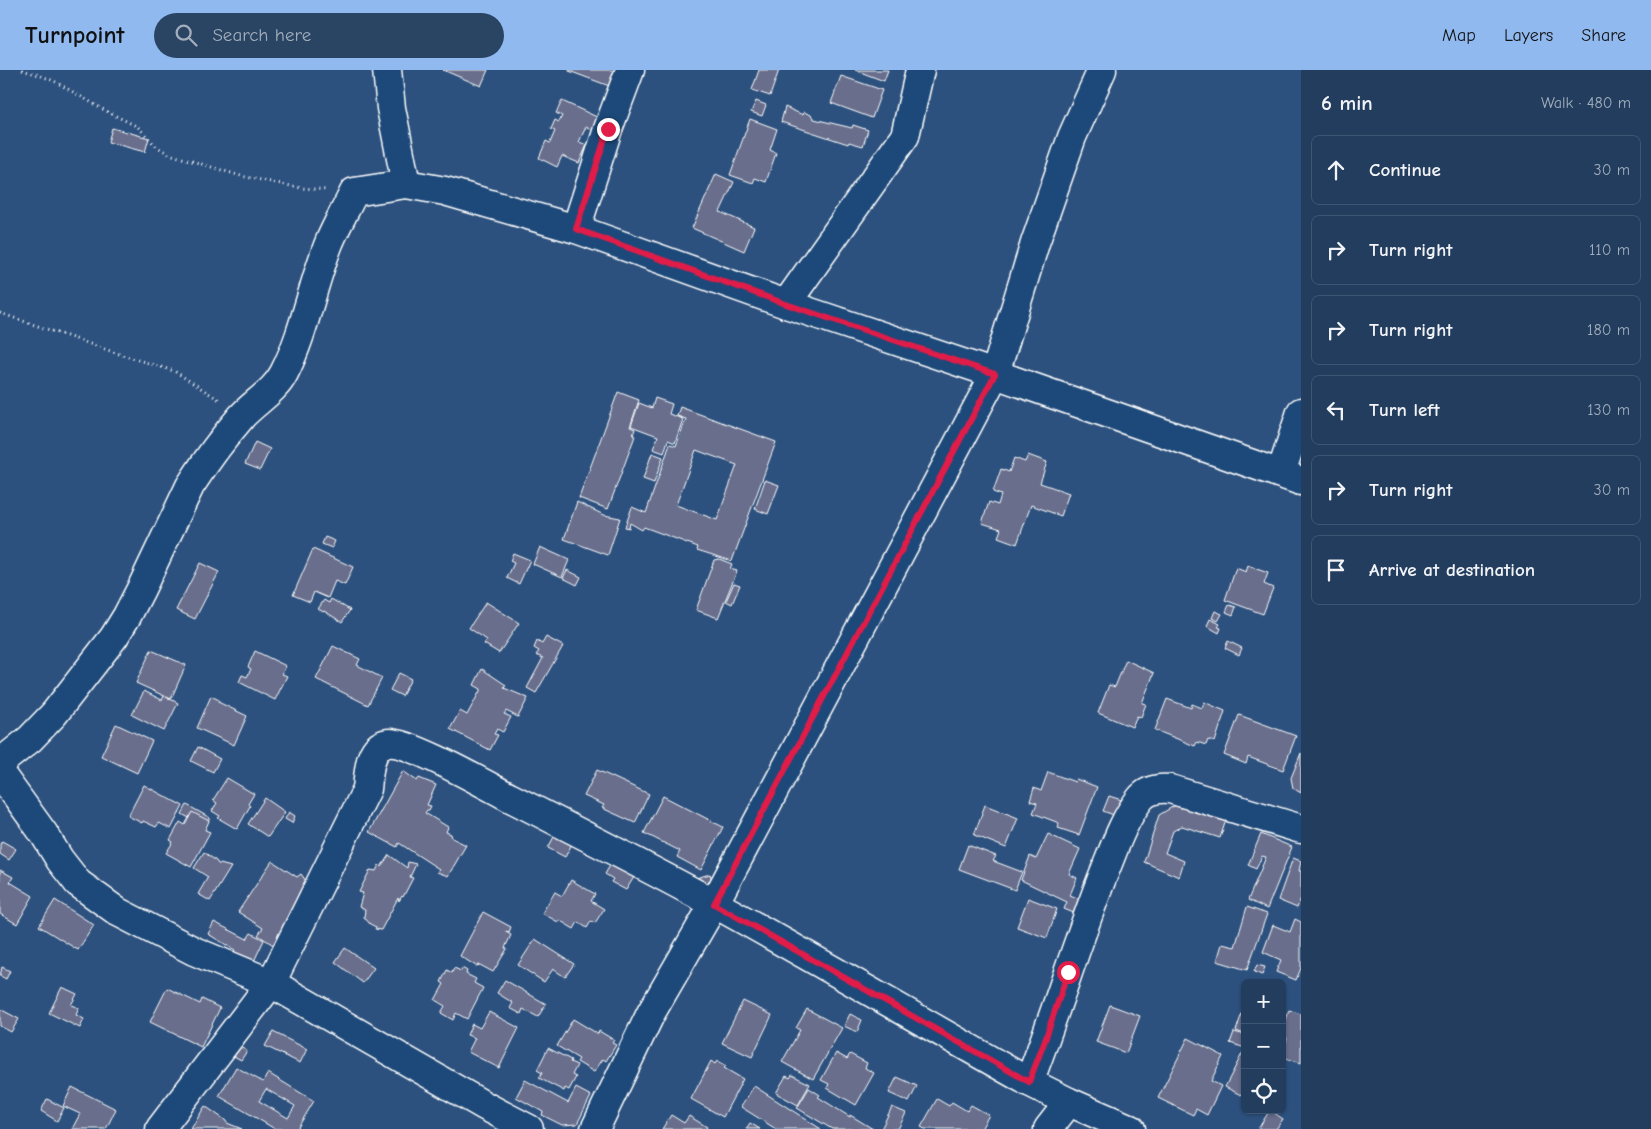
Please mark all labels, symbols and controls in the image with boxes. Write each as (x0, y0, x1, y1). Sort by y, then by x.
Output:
search box (154, 13, 504, 58)
text: Turnpoint (25, 21, 124, 49)
icon: search (172, 21, 200, 49)
text: Search here (212, 24, 311, 46)
text: Map (1442, 25, 1476, 46)
text: Layers (1504, 25, 1553, 46)
text: Share (1581, 25, 1626, 46)
text: 6 min (1321, 91, 1373, 115)
text: Walk · 480 m (1541, 94, 1631, 112)
route end (597, 118, 620, 141)
icon: ahead (1322, 156, 1350, 184)
text: Continue (1369, 159, 1441, 181)
text: 30 m (1594, 161, 1630, 179)
icon: right (1322, 236, 1350, 264)
text: Turn right (1369, 239, 1453, 261)
text: 110 m (1589, 241, 1630, 259)
icon: right (1322, 316, 1350, 344)
text: Turn right (1369, 319, 1453, 341)
text: 180 m (1587, 321, 1630, 339)
icon: left (1322, 396, 1350, 424)
text: Turn left (1369, 399, 1440, 421)
text: 130 m (1587, 401, 1630, 419)
icon: right (1322, 476, 1350, 504)
text: Turn right (1369, 479, 1453, 501)
text: 30 m (1594, 481, 1630, 499)
icon: arrive (1322, 556, 1350, 584)
text: Arrive at destination (1369, 559, 1535, 581)
route start (1057, 961, 1080, 984)
map controls (1241, 979, 1286, 1114)
button: + (1241, 979, 1286, 1024)
button: − (1241, 1024, 1286, 1069)
button: locate (1241, 1069, 1286, 1114)

